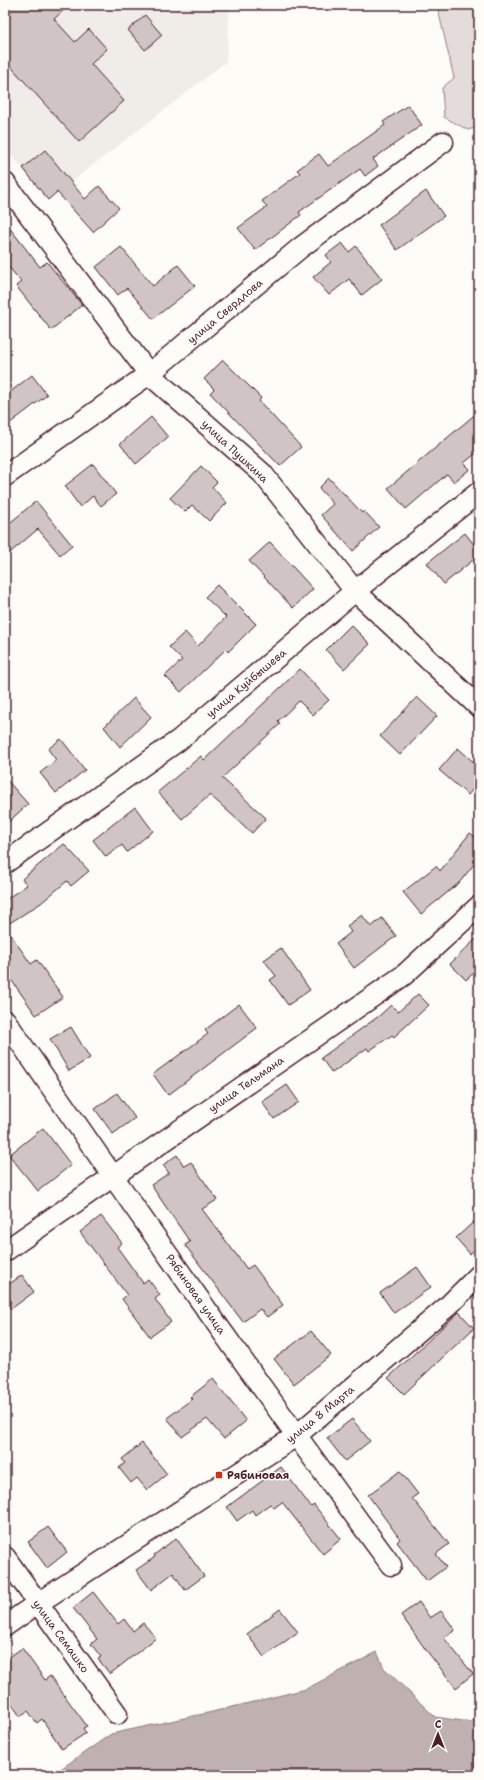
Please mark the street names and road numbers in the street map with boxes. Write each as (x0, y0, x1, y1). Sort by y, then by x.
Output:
street label: улица Свердлова (185, 275, 266, 347)
street label: улица Пушкина (198, 416, 271, 486)
street label: улица Куйбышева (203, 645, 290, 721)
street label: улица Тельмана (206, 1053, 287, 1116)
street label: Рябиновая улица (162, 1251, 229, 1338)
street label: улица 8 Марта (283, 1382, 358, 1447)
street label: улица Семашко (29, 1597, 92, 1676)

